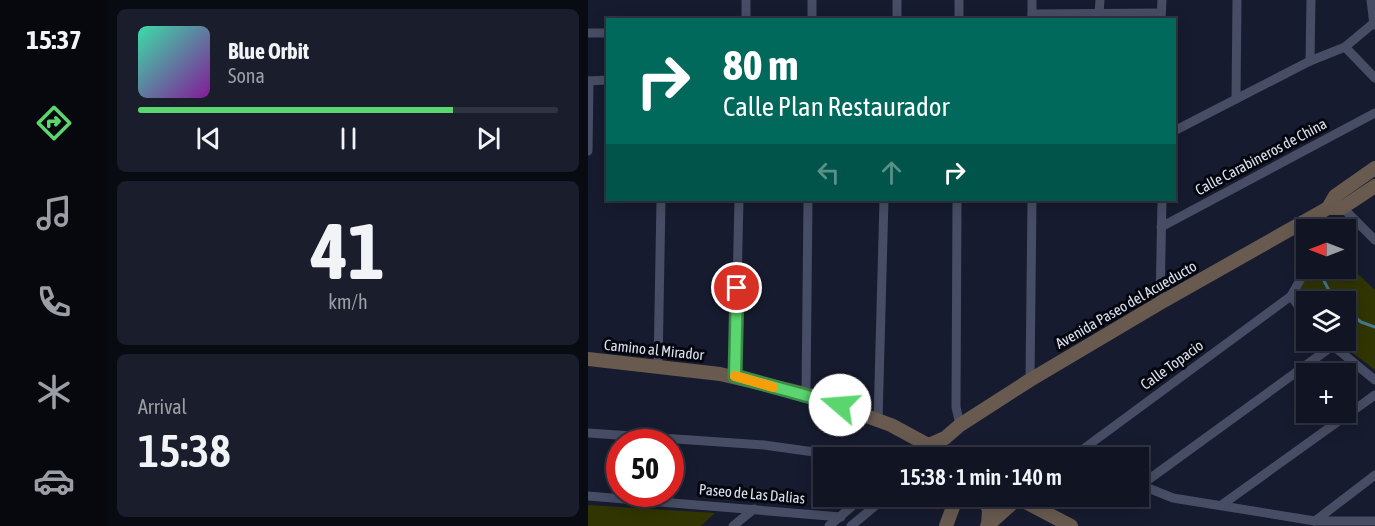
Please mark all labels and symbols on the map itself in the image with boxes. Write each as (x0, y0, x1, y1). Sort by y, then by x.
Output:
street label: Calle Carabineros de China (1192, 115, 1329, 198)
north arrow (1296, 219, 1356, 279)
street label: Avenida Paseo del Acueducto (1052, 257, 1199, 352)
pin (711, 262, 762, 313)
street label: Camino al Mirador (603, 336, 706, 363)
street label: Calle Topacio (1137, 336, 1206, 393)
position arrow (808, 373, 872, 437)
speed limit sign: 50 (606, 429, 684, 507)
street label: Paseo de Las Dalias (698, 480, 806, 507)

